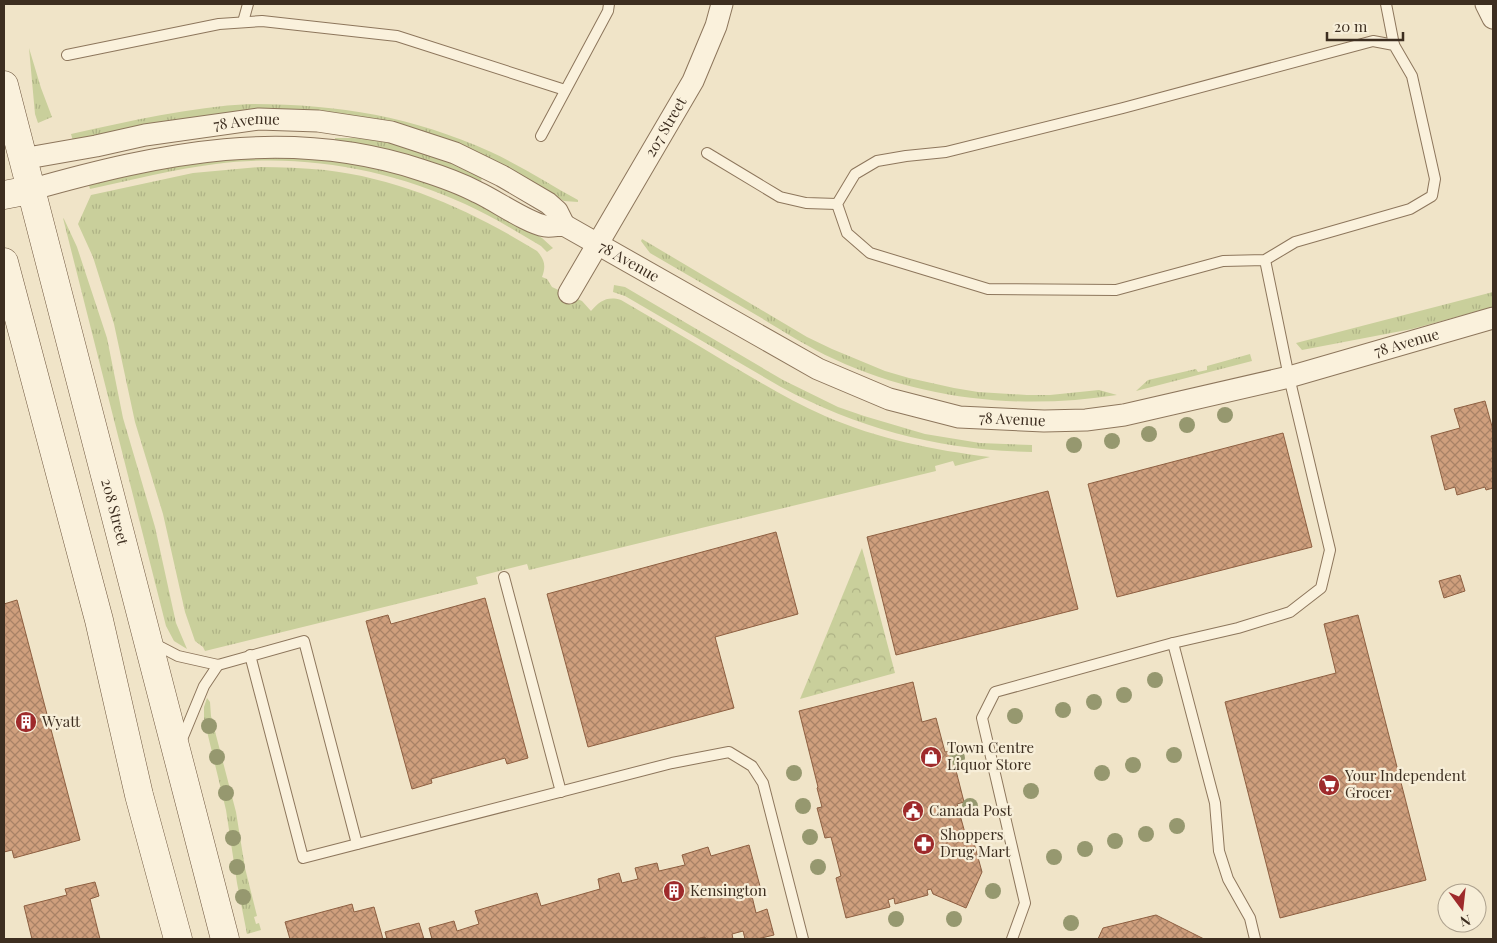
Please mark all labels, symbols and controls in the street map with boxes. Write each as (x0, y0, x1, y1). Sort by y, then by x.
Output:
scale bar (1327, 10, 1403, 42)
text: 20 m (1334, 16, 1368, 36)
street label: 207 Street (640, 93, 691, 160)
street label: 78 Avenue (212, 108, 280, 134)
street label: 78 Avenue (595, 236, 663, 286)
street label: 78 Avenue (1372, 323, 1441, 361)
street label: 78 Avenue (978, 407, 1046, 430)
street label: 208 Street (97, 476, 134, 548)
building icon: Wyatt (14, 710, 38, 734)
place label: Wyatt (41, 711, 81, 731)
place label: Town Centre Liquor Store (947, 737, 1034, 774)
shop icon: Town Centre Liquor Store (919, 745, 943, 769)
place label: Your Independent Grocer (1344, 765, 1467, 802)
supermarket icon: Your Independent Grocer (1317, 773, 1341, 797)
public building icon: Canada Post (901, 799, 925, 823)
place label: Canada Post (929, 800, 1012, 820)
place label: Shoppers Drug Mart (940, 824, 1011, 861)
pharmacy icon: Shoppers Drug Mart (912, 832, 936, 856)
building icon: Kensington (662, 879, 686, 903)
place label: Kensington (690, 880, 767, 900)
north arrow (1437, 883, 1487, 933)
text: N (1458, 911, 1473, 932)

